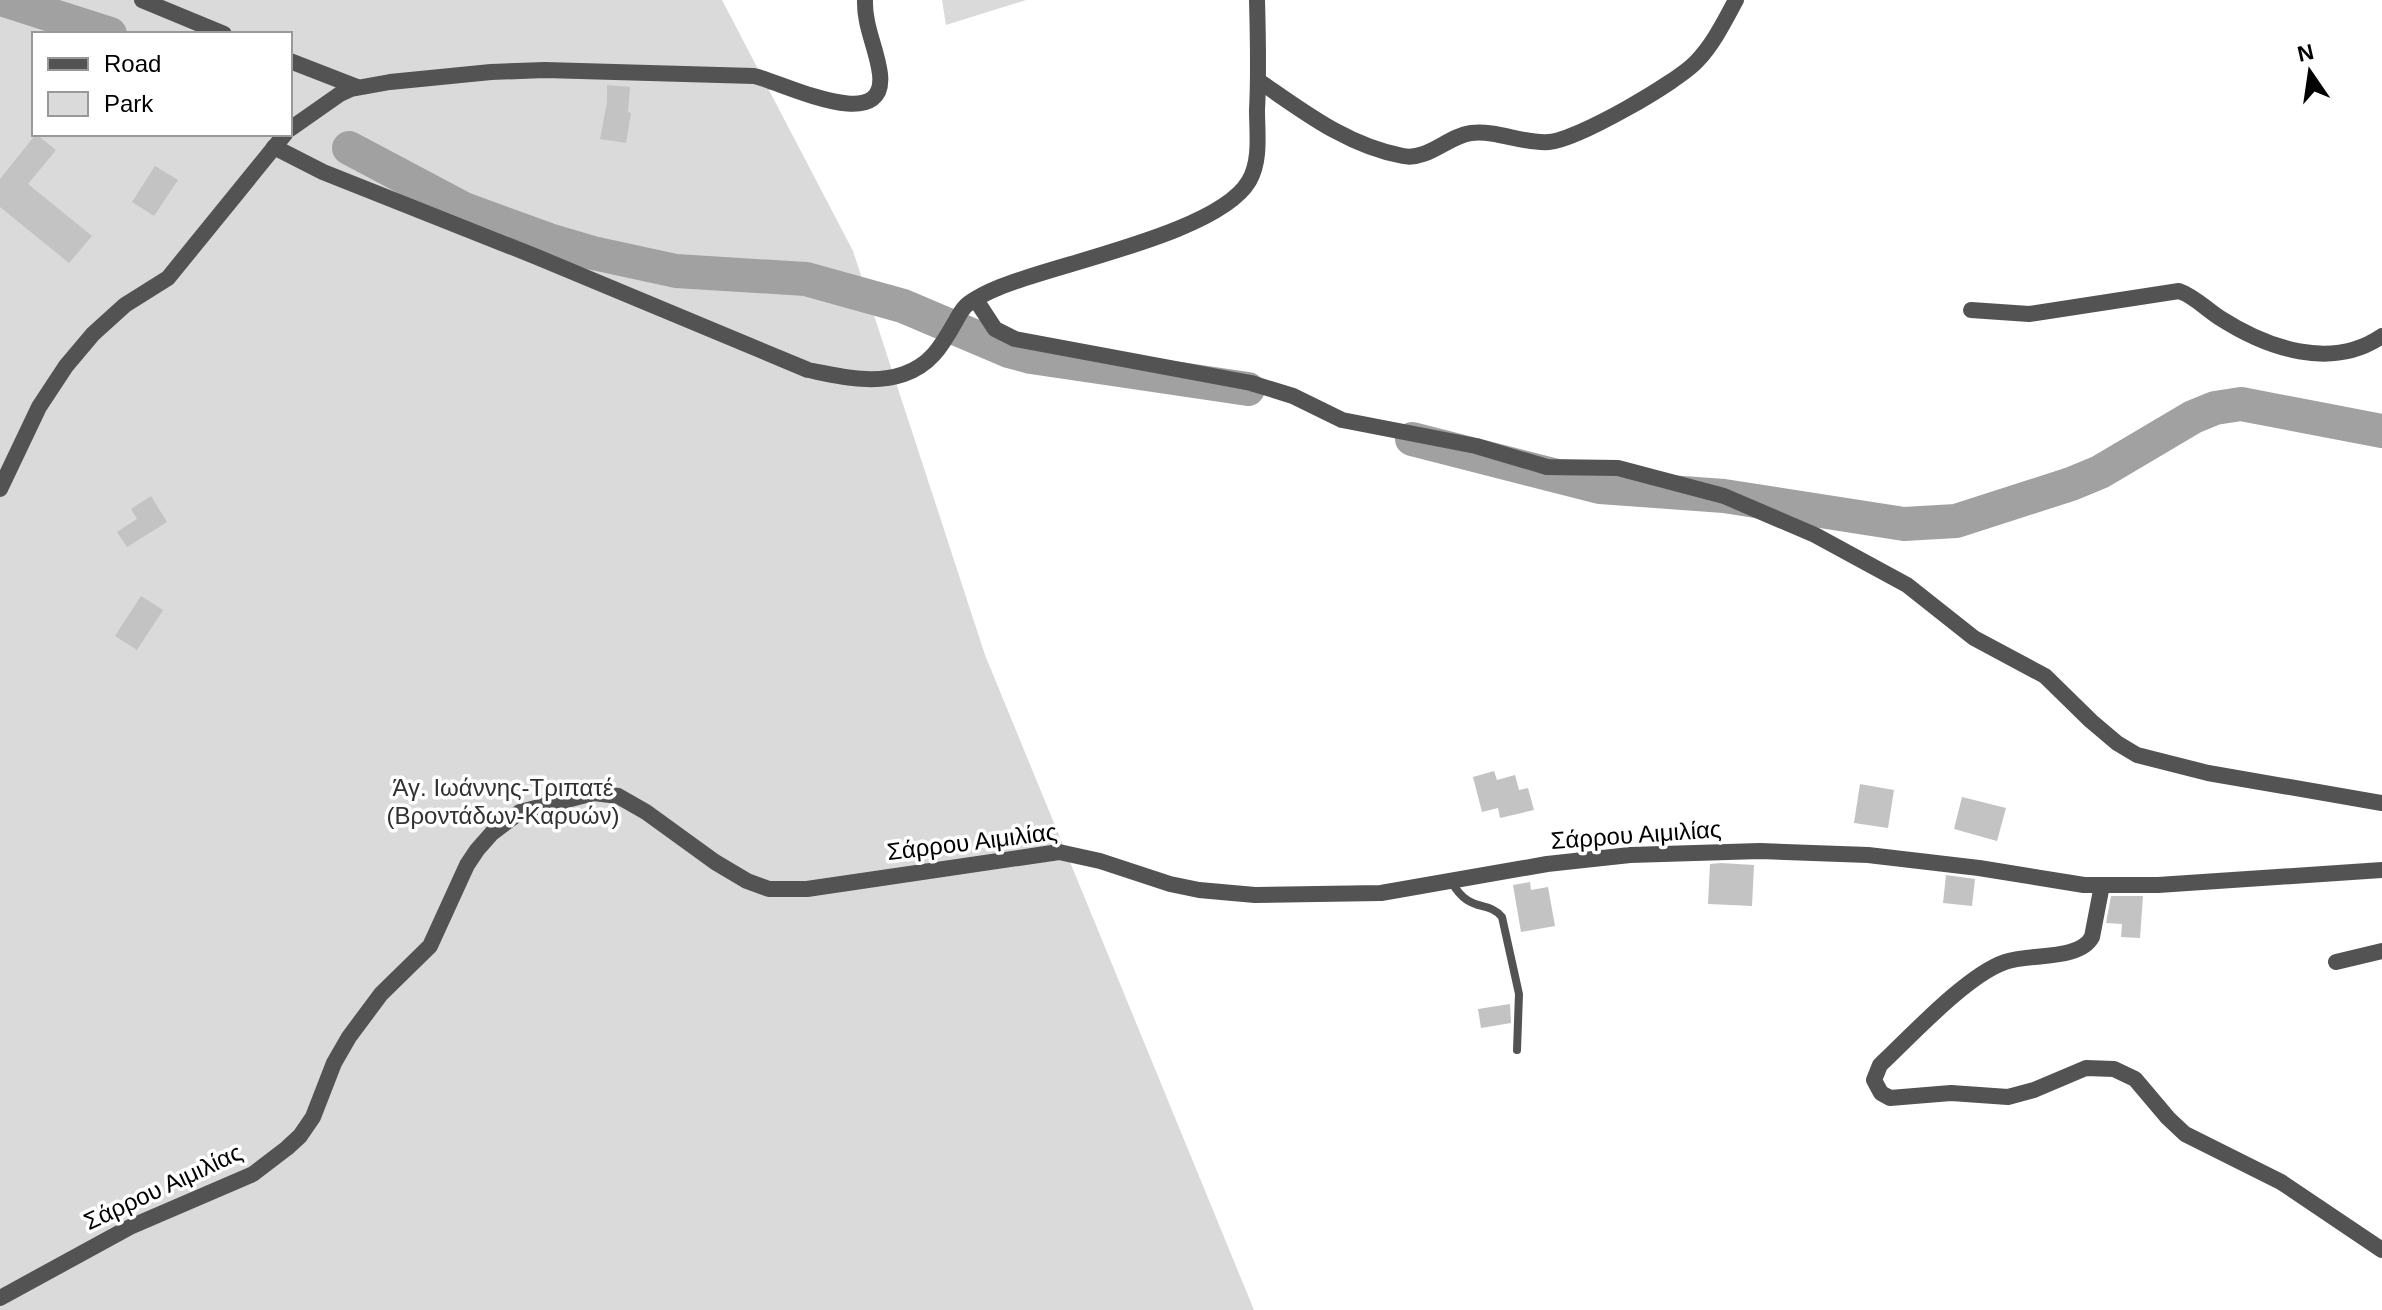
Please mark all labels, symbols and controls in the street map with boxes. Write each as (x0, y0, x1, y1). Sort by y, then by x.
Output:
legend (32, 32, 292, 136)
north arrow (2270, 32, 2350, 112)
text: N (2295, 39, 2316, 67)
text: Road (104, 50, 161, 77)
text: Park (104, 90, 154, 117)
park label: Άγ. Ιωάννης-Τριπατέ (Βροντάδων-Καρυών) (386, 774, 620, 829)
street label: Σάρρου Αιμιλίας (1550, 815, 1722, 854)
street label: Σάρρου Αιμιλίας (885, 818, 1059, 865)
street label: Σάρρου Αιμιλίας (80, 1138, 246, 1235)

